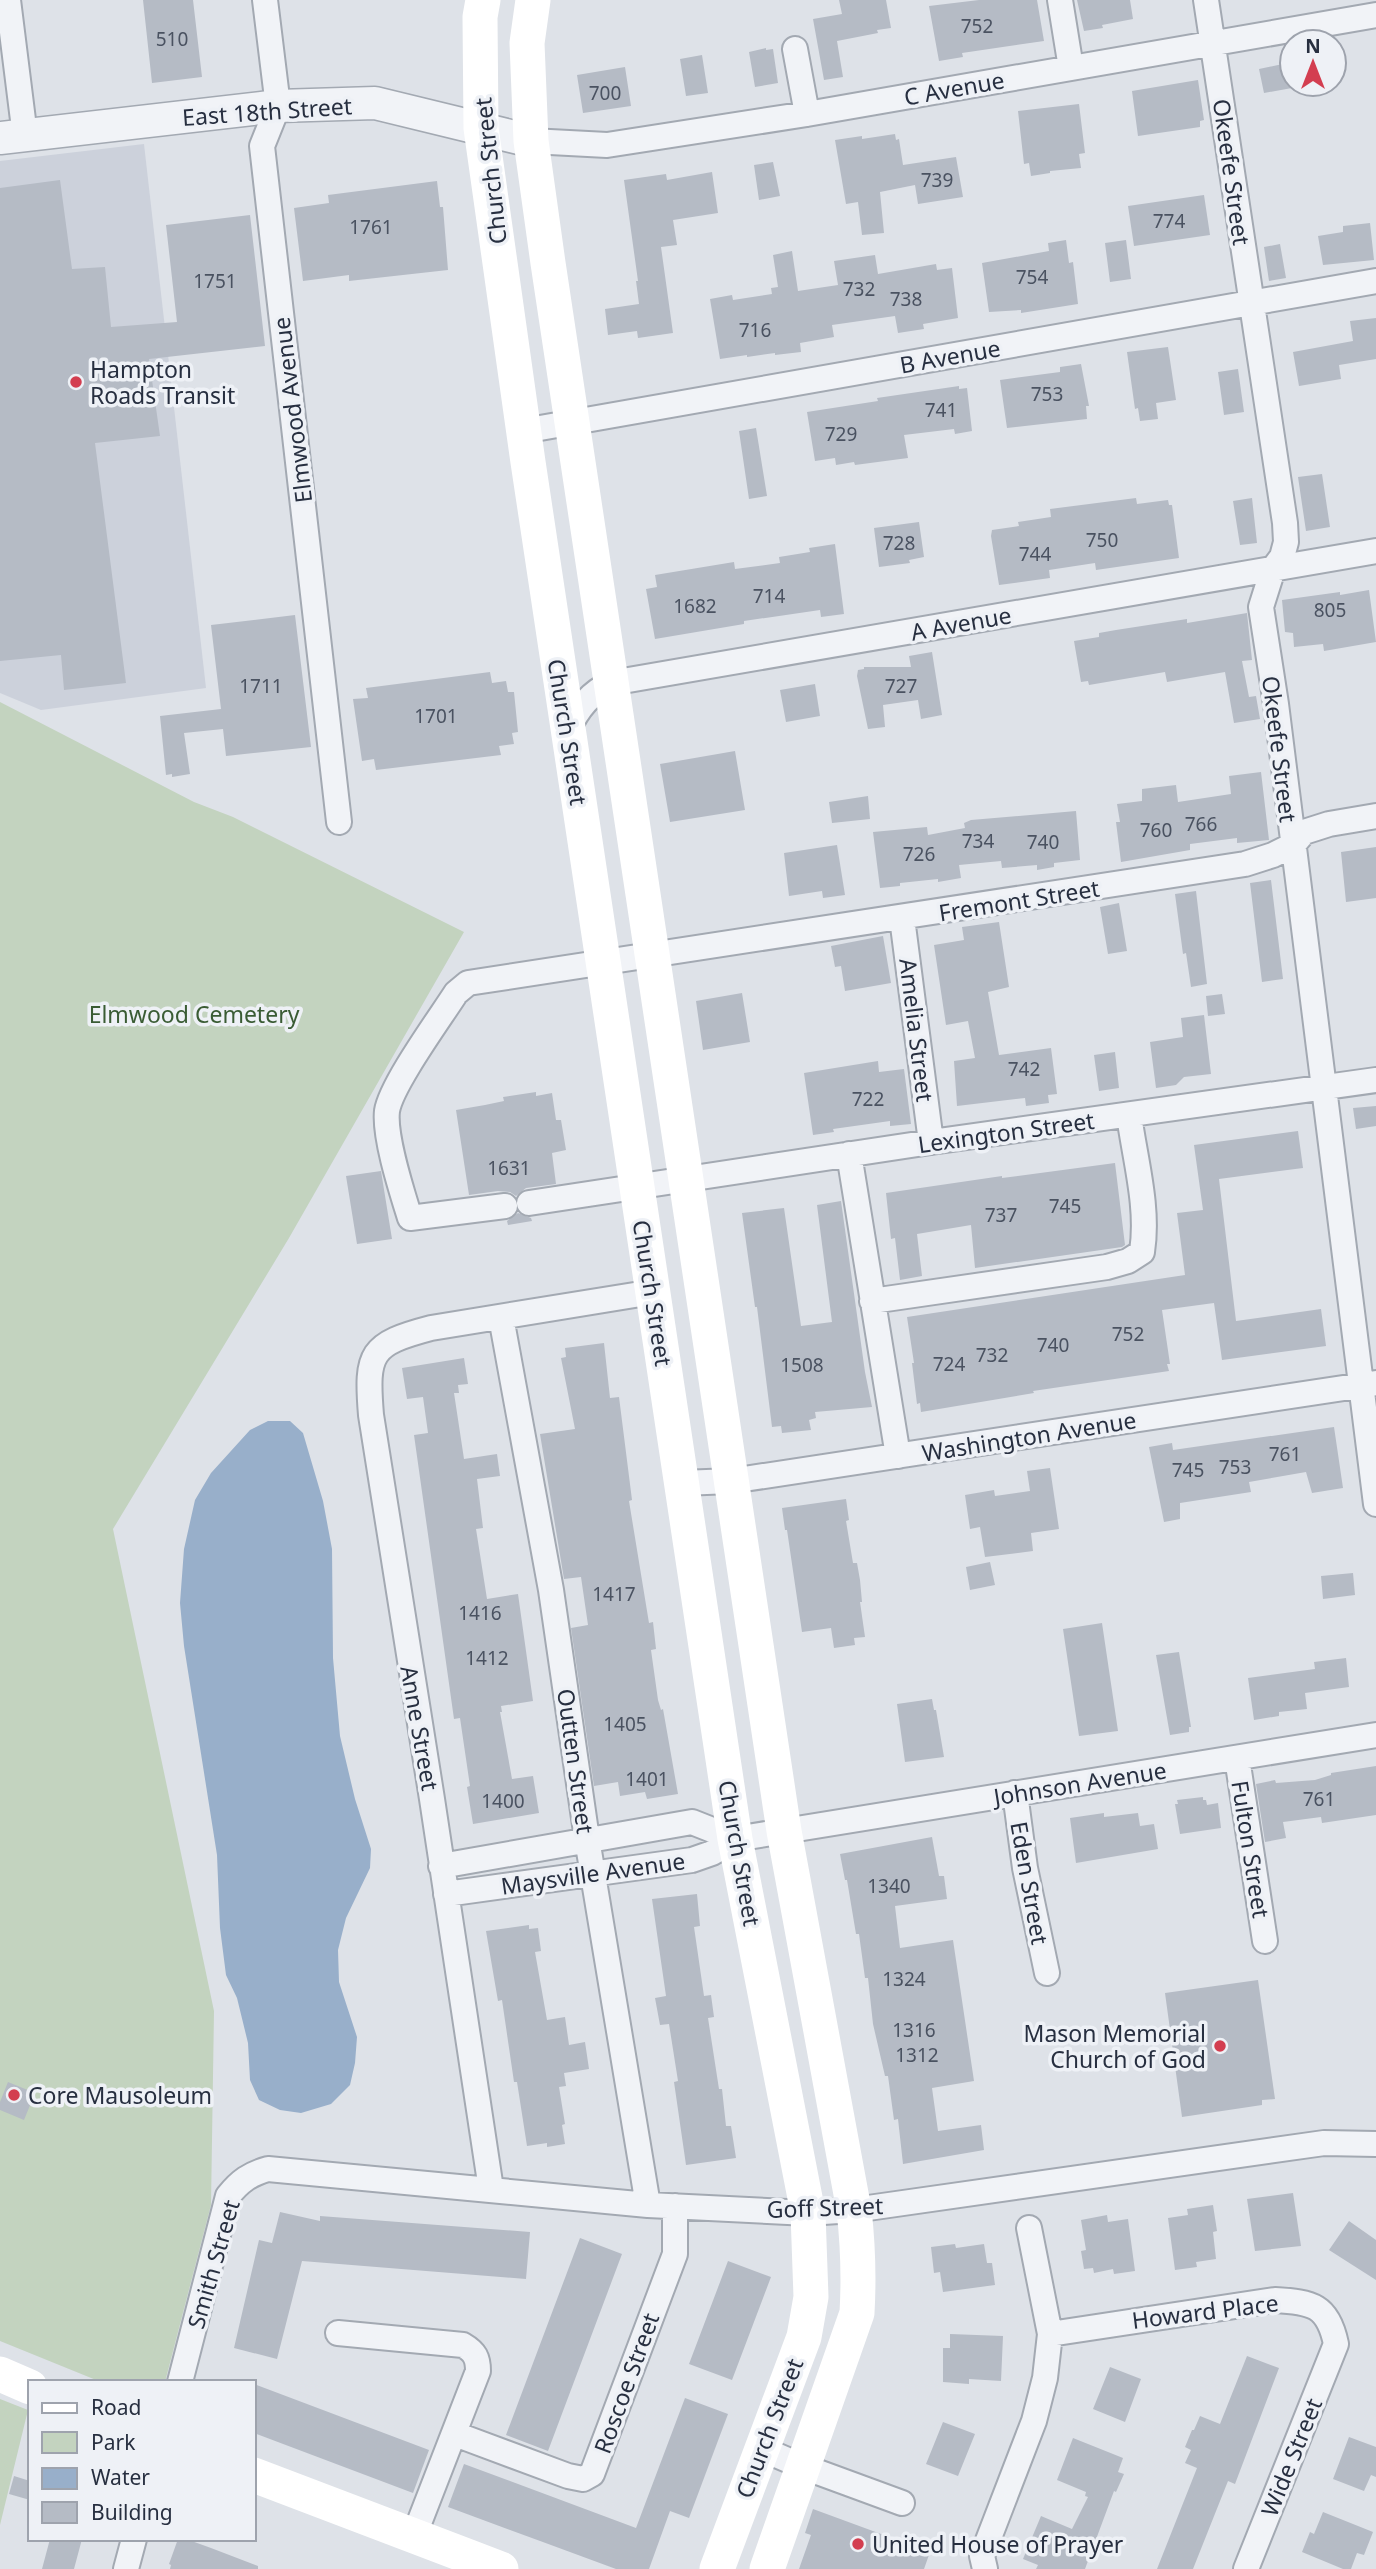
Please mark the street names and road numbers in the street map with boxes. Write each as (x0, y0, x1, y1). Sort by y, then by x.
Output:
street label: C Avenue (901, 63, 1007, 113)
street label: East 18th Street (181, 89, 353, 133)
street label: Church Street (466, 96, 514, 246)
street label: Okeefe Street (1206, 97, 1258, 247)
street label: Elmwood Avenue (265, 315, 319, 505)
street label: B Avenue (897, 331, 1003, 381)
street label: A Avenue (908, 598, 1014, 648)
street label: Church Street (541, 657, 595, 807)
street label: Okeefe Street (1255, 674, 1305, 824)
street label: Fremont Street (936, 872, 1102, 928)
street label: Amelia Street (892, 957, 942, 1103)
street label: Lexington Street (916, 1104, 1096, 1160)
street label: Church Street (626, 1218, 680, 1368)
street label: Washington Avenue (920, 1403, 1138, 1469)
street label: Anne Street (393, 1663, 447, 1793)
street label: Outten Street (550, 1686, 602, 1836)
street label: Johnson Avenue (989, 1754, 1169, 1813)
street label: Church Street (711, 1778, 769, 1928)
street label: Fulton Street (1224, 1778, 1278, 1920)
street label: Eden Street (1003, 1819, 1057, 1947)
street label: Maysville Avenue (499, 1844, 687, 1902)
street label: Goff Street (766, 2189, 884, 2225)
street label: Smith Street (179, 2196, 247, 2332)
street label: Howard Place (1130, 2286, 1280, 2336)
street label: Roscoe Street (586, 2308, 666, 2458)
street label: Church Street (728, 2353, 810, 2503)
street label: Wide Street (1253, 2393, 1329, 2521)

